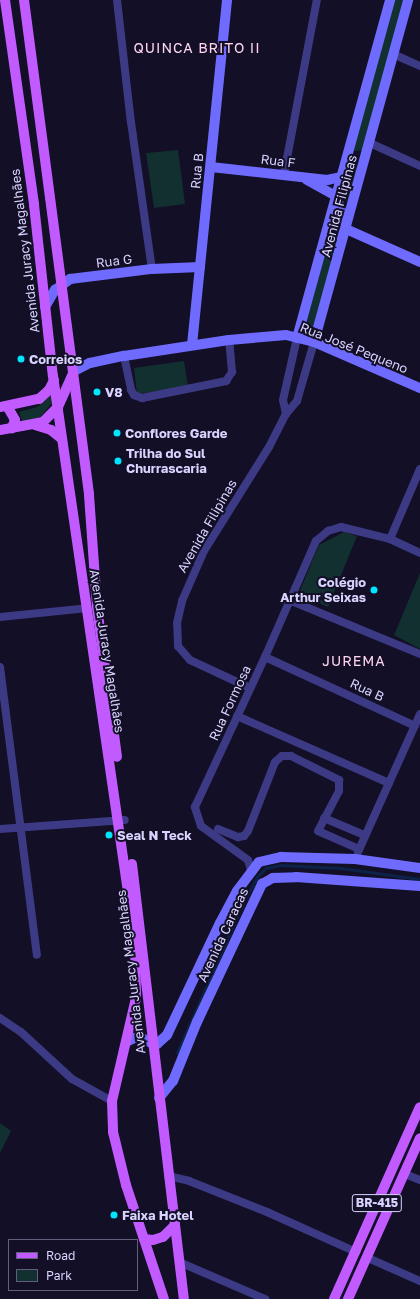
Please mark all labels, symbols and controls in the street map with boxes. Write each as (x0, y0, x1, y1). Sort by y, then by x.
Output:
district label: QUINCA BRITO II (133, 40, 261, 56)
street label: Rua F (260, 151, 296, 171)
street label: Rua B (187, 152, 207, 190)
street label: Avenida Filipinas (318, 153, 360, 259)
street label: Avenida Juracy Magalhães (7, 168, 43, 334)
street label: Rua G (95, 251, 133, 271)
street label: Rua José Pequeno (298, 319, 410, 377)
place label: Correios (29, 351, 82, 367)
marker: Correios (16, 354, 26, 364)
place label: V8 (105, 384, 123, 400)
marker: V8 (92, 387, 102, 397)
place label: Conflores Garde (125, 425, 227, 441)
marker: Conflores Garde (112, 428, 122, 438)
place label: Trilha do Sul Churrascaria (126, 446, 207, 477)
marker: Trilha do Sul Churrascaria (113, 456, 123, 466)
street label: Avenida Filipinas (174, 477, 240, 575)
street label: Avenida Juracy Magalhães (86, 568, 128, 734)
place label: Colégio Arthur Seixas (280, 575, 366, 606)
marker: Colégio Arthur Seixas (369, 585, 379, 595)
district label: JUREMA (322, 653, 386, 669)
street label: Rua Formosa (206, 663, 254, 743)
street label: Rua B (348, 675, 386, 705)
place label: Seal N Teck (117, 827, 192, 843)
marker: Seal N Teck (104, 830, 114, 840)
street label: Avenida Caracas (194, 885, 252, 985)
street label: Avenida Juracy Magalhães (113, 889, 149, 1055)
road number: BR-415 (351, 1193, 403, 1213)
place label: Faixa Hotel (122, 1207, 194, 1223)
marker: Faixa Hotel (109, 1210, 119, 1220)
legend (8, 1239, 138, 1291)
text: Road (46, 1248, 75, 1263)
text: Park (46, 1268, 72, 1283)

